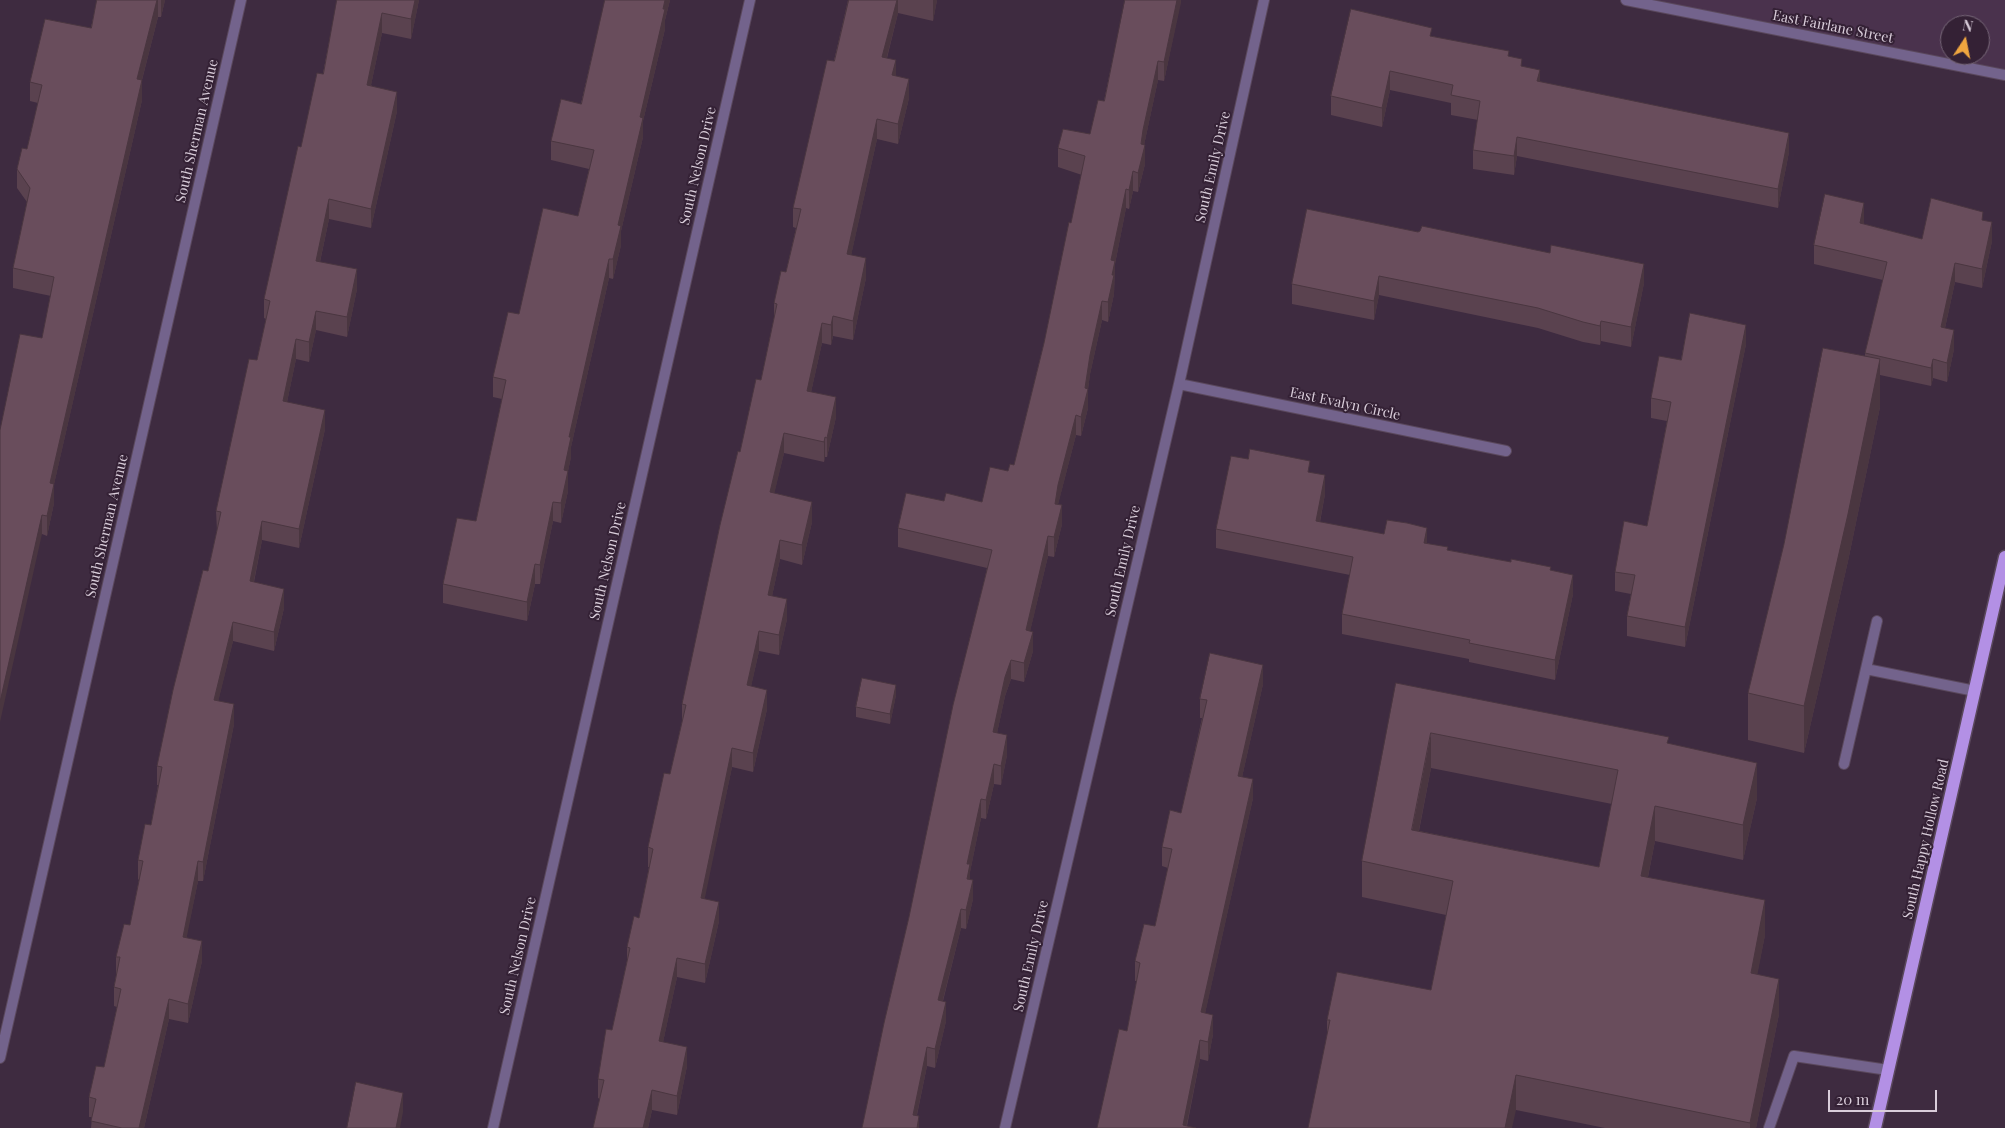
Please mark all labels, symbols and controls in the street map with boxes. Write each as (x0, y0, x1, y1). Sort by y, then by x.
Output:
street label: East Fairlane Street (1771, 7, 1895, 47)
north arrow (1940, 15, 1990, 65)
text: N (1961, 15, 1975, 36)
street label: South Sherman Avenue (172, 58, 222, 204)
street label: South Nelson Drive (676, 105, 720, 227)
street label: South Emily Drive (1192, 110, 1234, 224)
street label: East Evalyn Circle (1288, 384, 1402, 424)
street label: South Sherman Avenue (82, 453, 132, 599)
street label: South Nelson Drive (586, 500, 630, 622)
street label: South Emily Drive (1102, 504, 1144, 618)
street label: South Happy Hollow Road (1899, 757, 1953, 921)
street label: South Nelson Drive (496, 895, 540, 1017)
street label: South Emily Drive (1010, 899, 1052, 1013)
scale bar (1830, 1080, 1939, 1112)
text: 20 m (1836, 1089, 1869, 1109)

